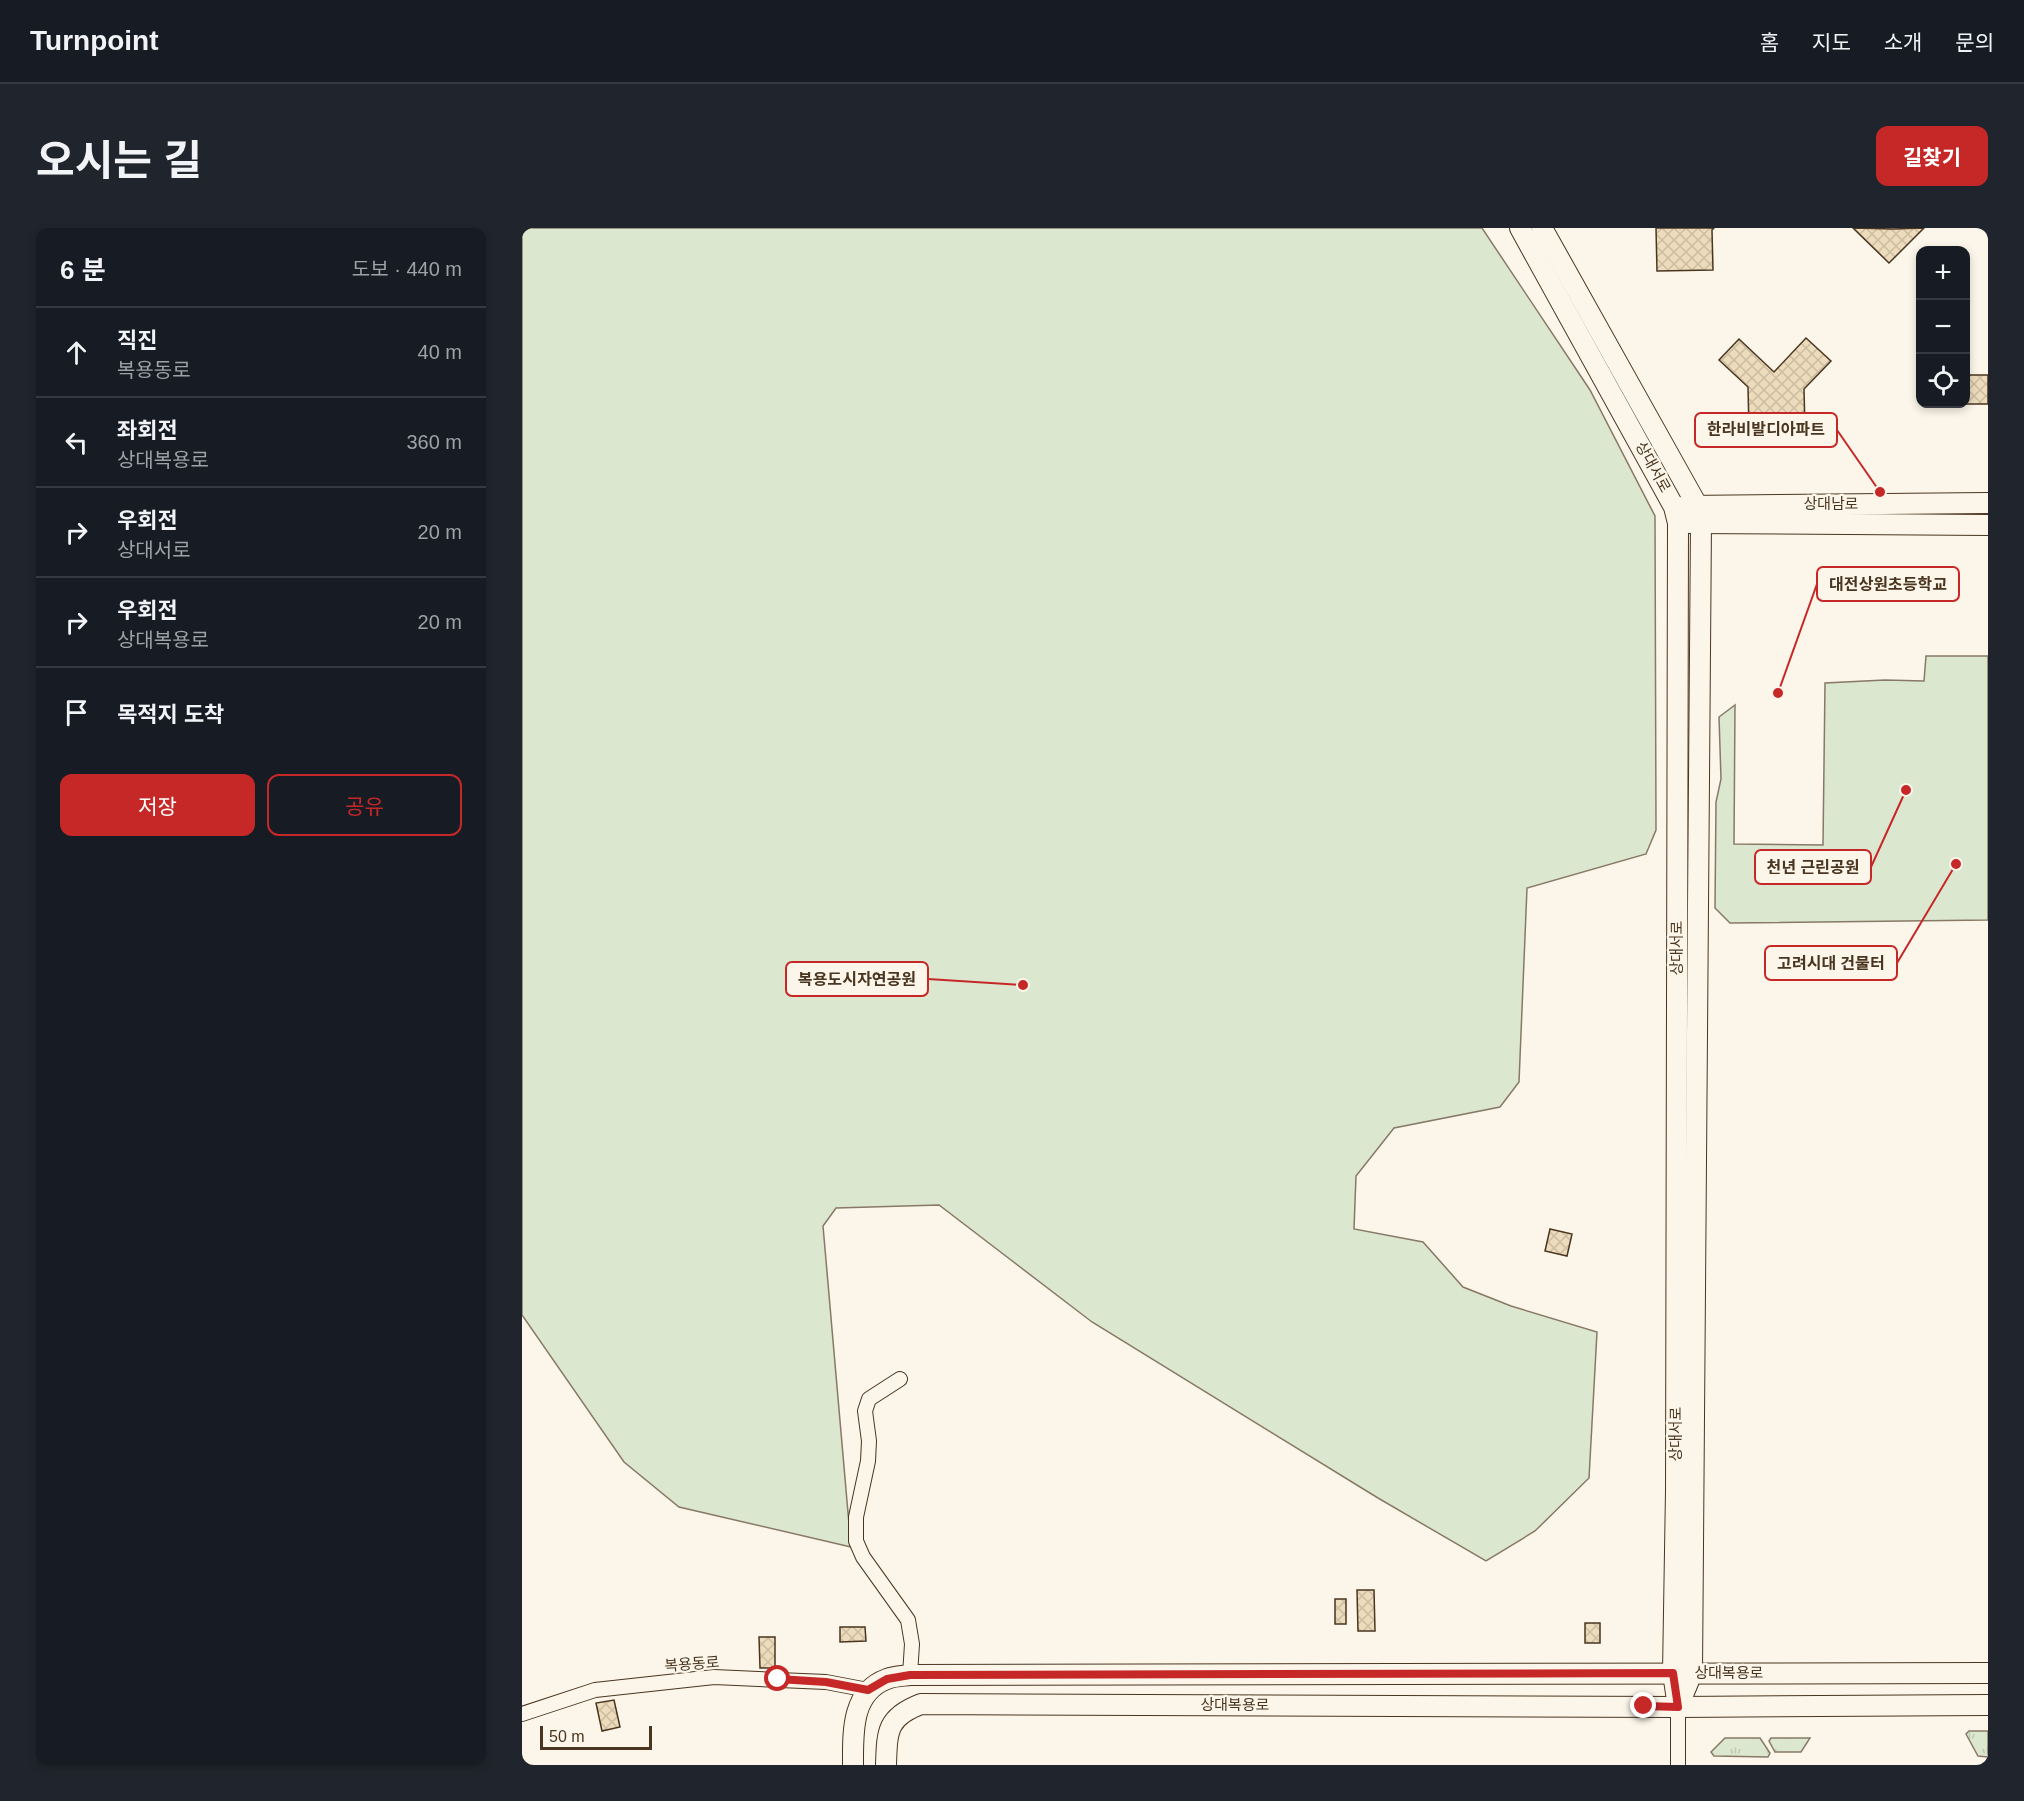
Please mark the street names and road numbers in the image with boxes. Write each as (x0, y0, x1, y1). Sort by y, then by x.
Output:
street label: 상대서로 (1633, 438, 1674, 495)
street label: 상대남로 (1803, 495, 1859, 512)
street label: 상대서로 (1668, 920, 1685, 976)
street label: 상대서로 (1667, 1406, 1684, 1462)
street label: 복용동로 (664, 1653, 720, 1674)
street label: 상대복용로 (1694, 1664, 1764, 1681)
street label: 상대복용로 (1200, 1696, 1270, 1713)

